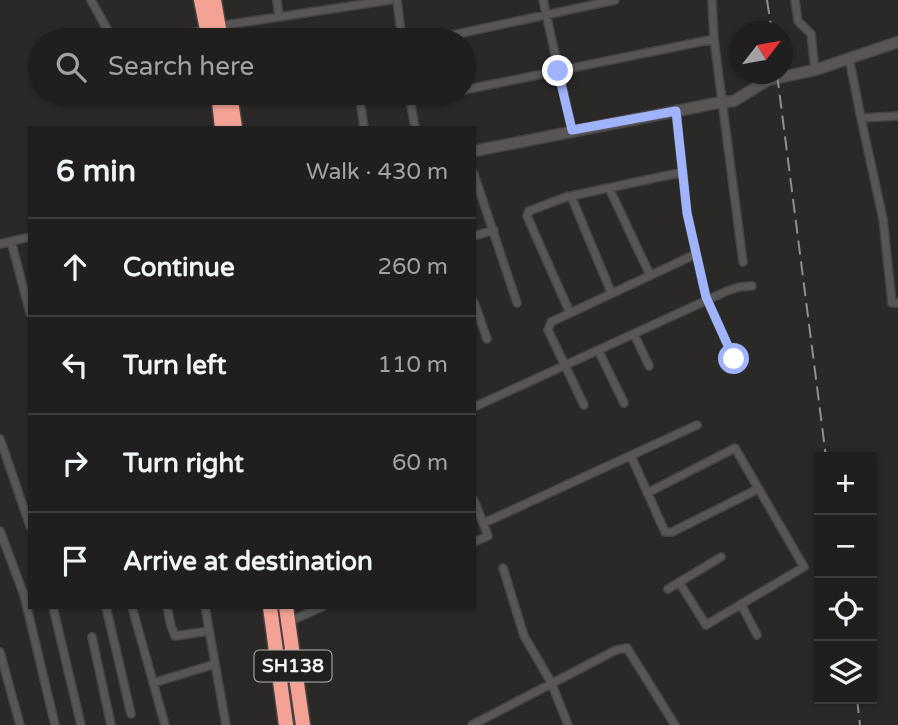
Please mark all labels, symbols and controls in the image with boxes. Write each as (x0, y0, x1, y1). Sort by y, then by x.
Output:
north arrow (730, 21, 793, 84)
search box (28, 28, 476, 105)
icon: search (52, 48, 90, 86)
text: Search here (108, 51, 254, 82)
route end (542, 55, 573, 86)
text: 6 min (56, 153, 136, 190)
text: Walk · 430 m (306, 158, 448, 186)
icon: ahead (56, 248, 94, 286)
text: Continue (123, 252, 235, 283)
text: 260 m (378, 253, 448, 281)
route start (718, 343, 749, 374)
icon: left (56, 346, 94, 384)
text: Turn left (123, 350, 226, 381)
text: 110 m (378, 351, 448, 379)
icon: right (56, 444, 94, 482)
text: Turn right (123, 448, 244, 479)
text: 60 m (392, 449, 448, 477)
map controls (814, 452, 877, 704)
button: + (814, 452, 877, 515)
button: − (814, 515, 877, 578)
icon: arrive (56, 542, 94, 580)
text: Arrive at destination (123, 546, 373, 577)
button: locate (814, 578, 877, 641)
button: layers (814, 641, 877, 704)
road number: SH138 (254, 650, 332, 681)

